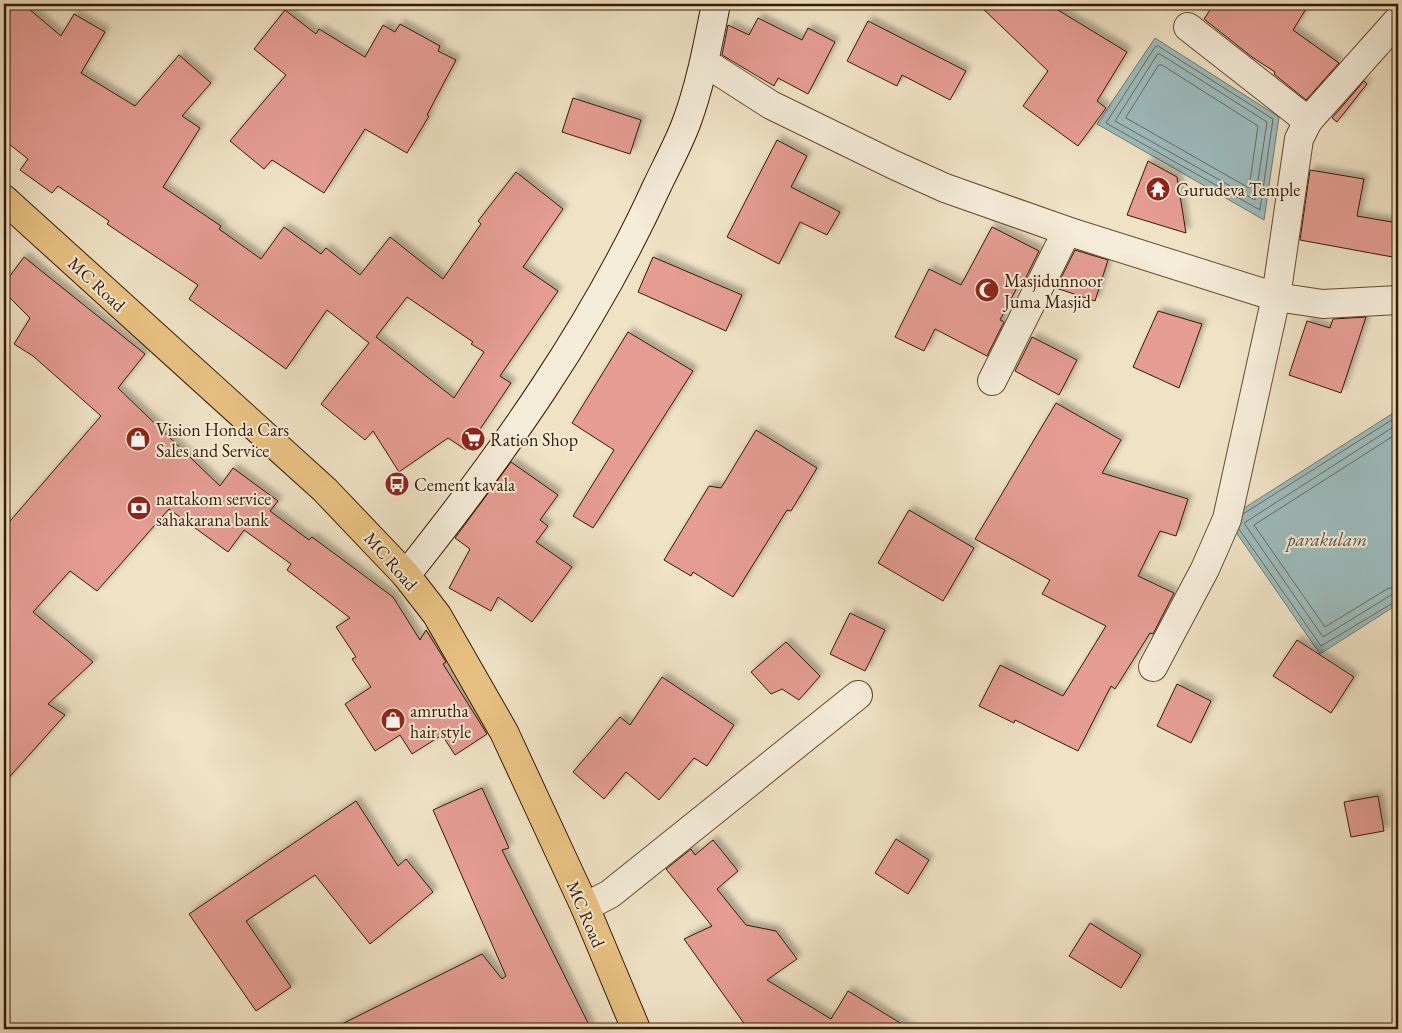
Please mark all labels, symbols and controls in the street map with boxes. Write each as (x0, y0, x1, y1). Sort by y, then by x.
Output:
temple icon: Gurudeva Temple (1145, 176, 1171, 202)
place label: Gurudeva Temple (1176, 178, 1300, 201)
street label: MC Road (63, 252, 131, 317)
place label: Masjidunnoor Juma Masjid (1002, 269, 1103, 313)
mosque icon: Masjidunnoor Juma Masjid (974, 277, 1000, 303)
place label: Vision Honda Cars Sales and Service (156, 418, 289, 462)
shop icon: Vision Honda Cars Sales and Service (125, 426, 151, 452)
supermarket icon: Ration Shop (460, 426, 486, 452)
place label: Ration Shop (490, 428, 578, 451)
bus stop icon: Cement kavala (384, 471, 410, 497)
place label: Cement kavala (414, 473, 516, 496)
place label: nattakom service sahakarana bank (156, 487, 271, 531)
bank icon: nattakom service sahakarana bank (126, 495, 152, 521)
street label: MC Road (359, 527, 423, 596)
water label: parakulam (1284, 527, 1367, 552)
place label: amrutha hair style (410, 699, 471, 743)
shop icon: amrutha hair style (380, 707, 406, 733)
street label: MC Road (562, 877, 611, 952)

